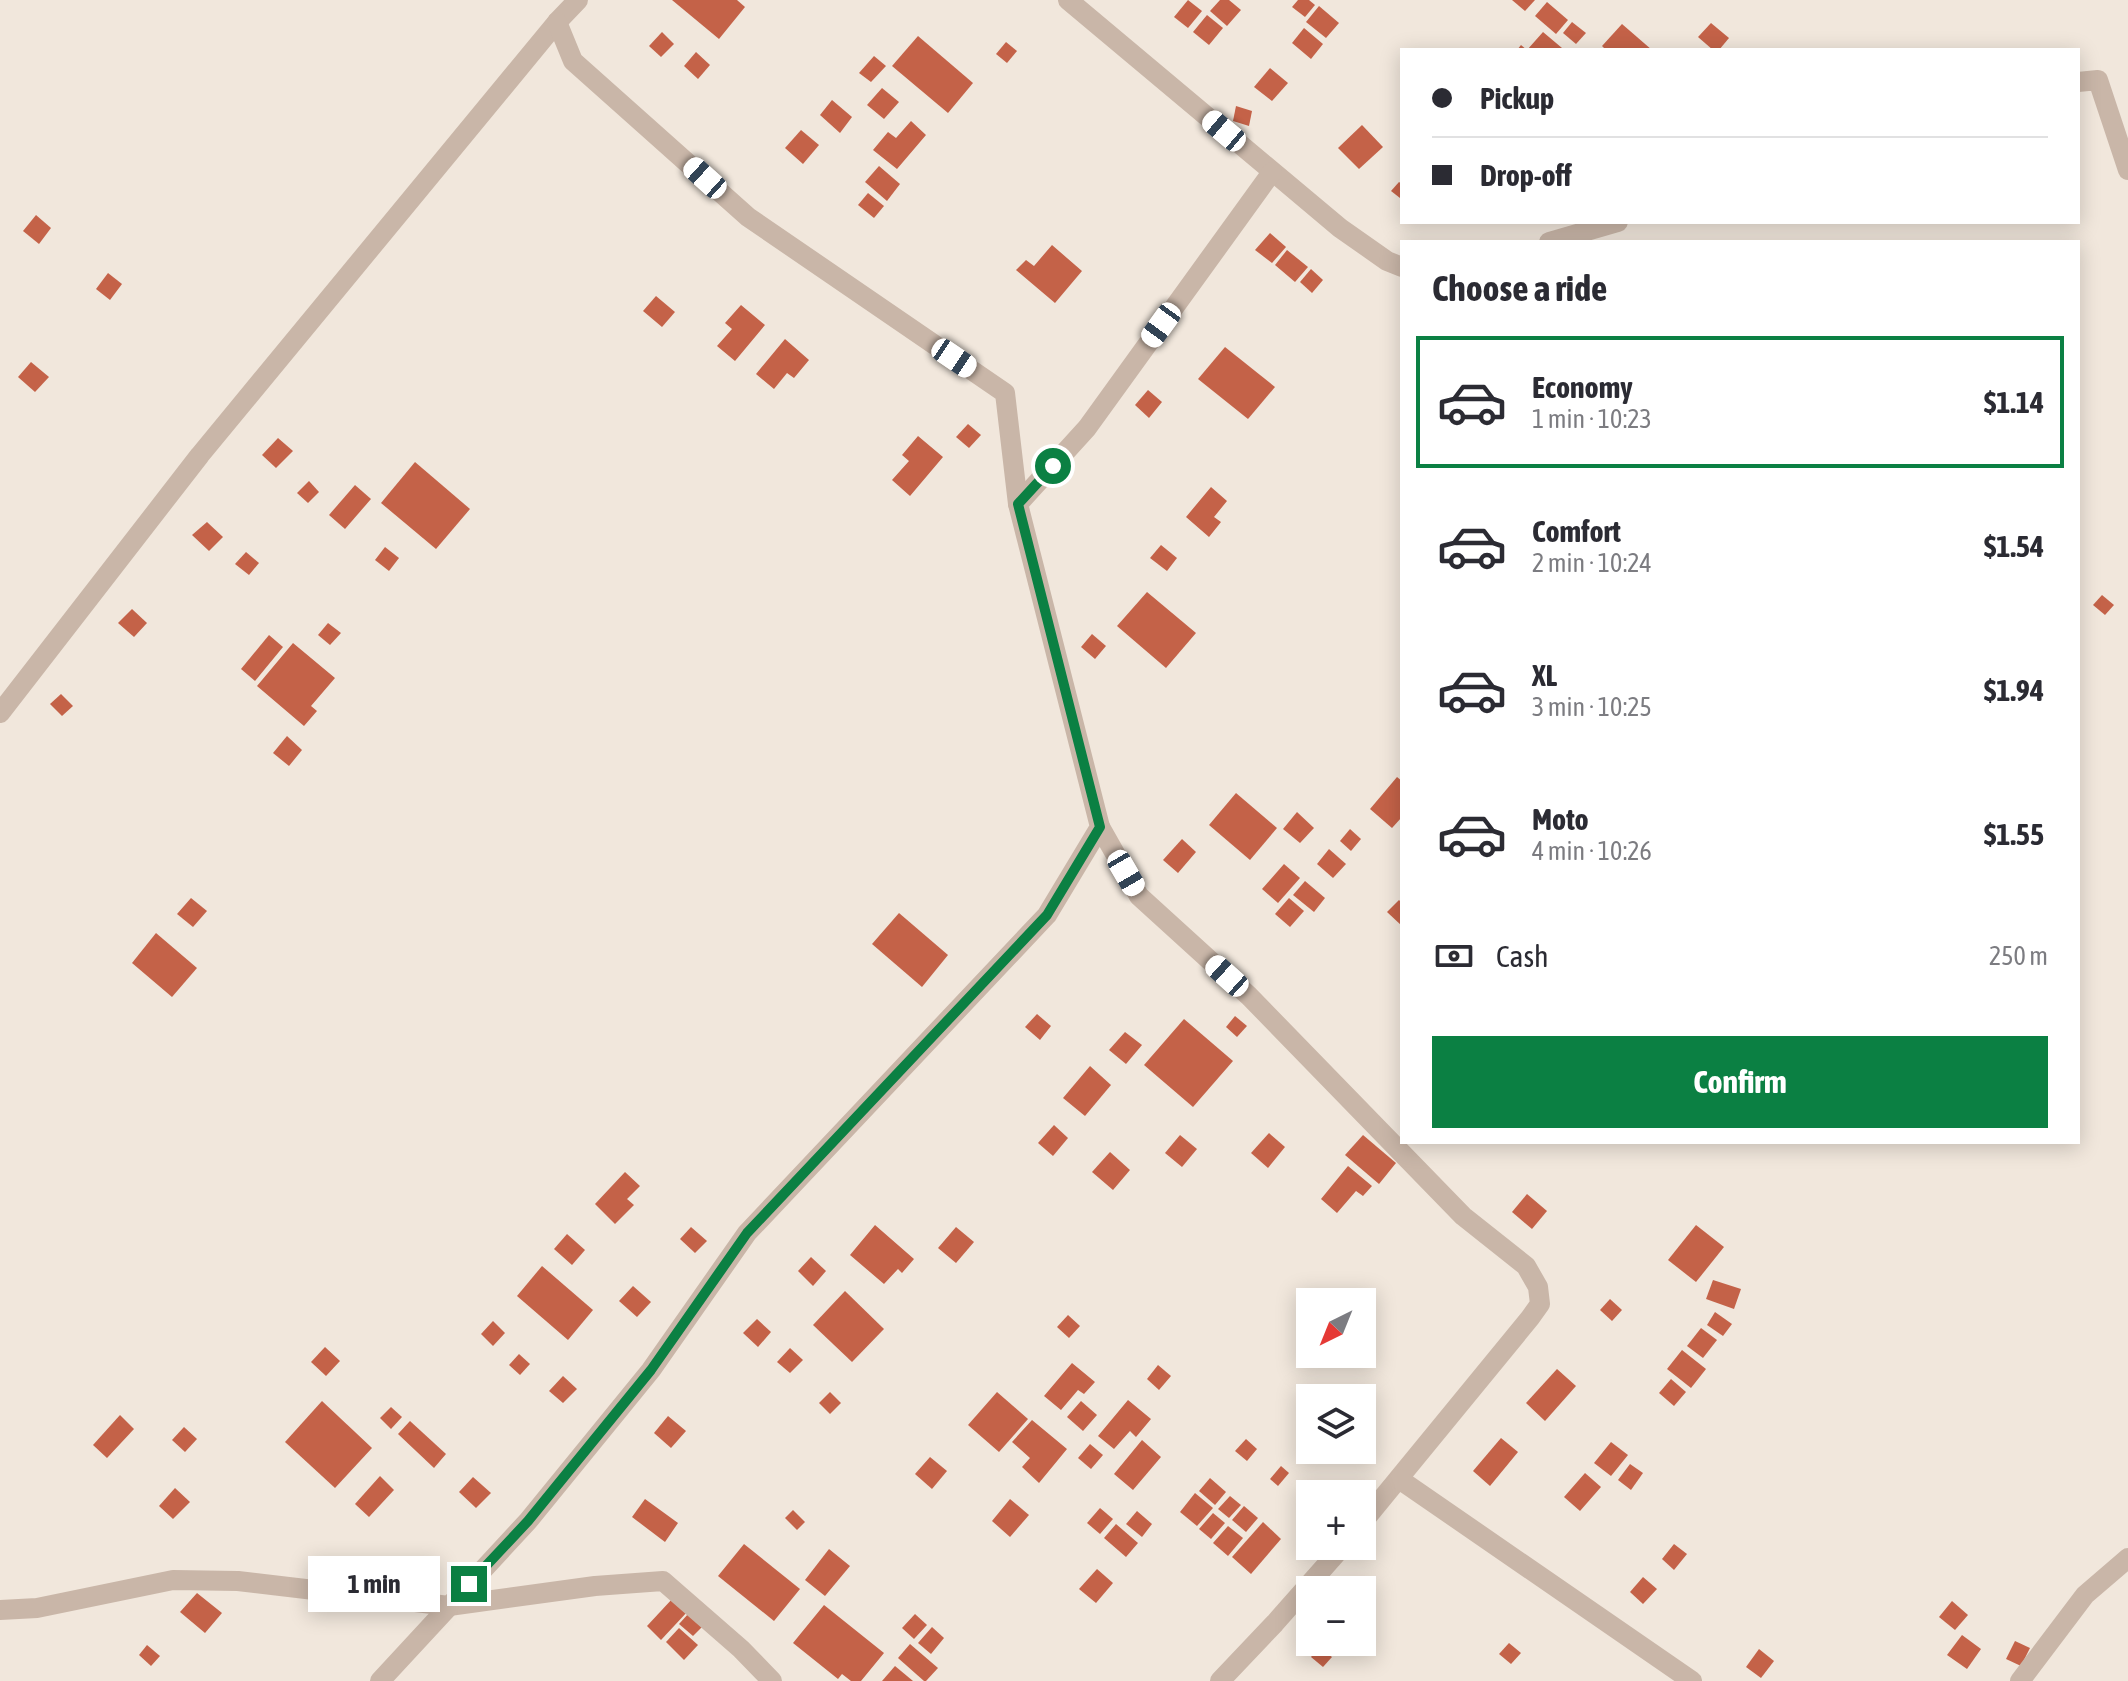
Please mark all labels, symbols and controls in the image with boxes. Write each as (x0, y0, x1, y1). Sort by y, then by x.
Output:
text: Pickup (1480, 81, 1554, 115)
car (1198, 106, 1250, 156)
car (679, 153, 731, 203)
text: Drop-off (1480, 158, 1572, 192)
text: Choose a ride (1432, 267, 1607, 309)
car (1137, 299, 1185, 351)
car (927, 335, 981, 381)
icon: car (1436, 366, 1508, 438)
text: Economy (1532, 370, 1633, 404)
text: $1.14 (1984, 385, 2044, 419)
text: 1 min · 10:23 (1532, 404, 1652, 434)
route start (1035, 448, 1071, 484)
icon: car (1436, 510, 1508, 582)
text: Comfort (1532, 514, 1621, 548)
text: $1.54 (1984, 529, 2044, 563)
text: 2 min · 10:24 (1532, 548, 1652, 578)
icon: car (1436, 654, 1508, 726)
text: XL (1532, 658, 1557, 692)
text: $1.94 (1984, 673, 2044, 707)
text: 3 min · 10:25 (1532, 692, 1652, 722)
icon: car (1436, 798, 1508, 870)
text: Moto (1532, 802, 1589, 836)
text: $1.55 (1984, 817, 2044, 851)
text: 4 min · 10:26 (1532, 836, 1652, 866)
car (1104, 846, 1148, 900)
icon: cash (1432, 934, 1476, 978)
text: Cash (1496, 939, 1549, 973)
text: 250 m (1989, 941, 2048, 971)
car (1201, 951, 1253, 1001)
button: Confirm (1432, 1036, 2048, 1128)
north arrow (1296, 1288, 1376, 1368)
map controls (1296, 1288, 1376, 1656)
button: layers (1296, 1384, 1376, 1464)
button: + (1296, 1480, 1376, 1560)
callout: 1 min (309, 1556, 441, 1612)
route end (451, 1566, 487, 1602)
text: 1 min (347, 1569, 401, 1599)
button: − (1296, 1576, 1376, 1656)

